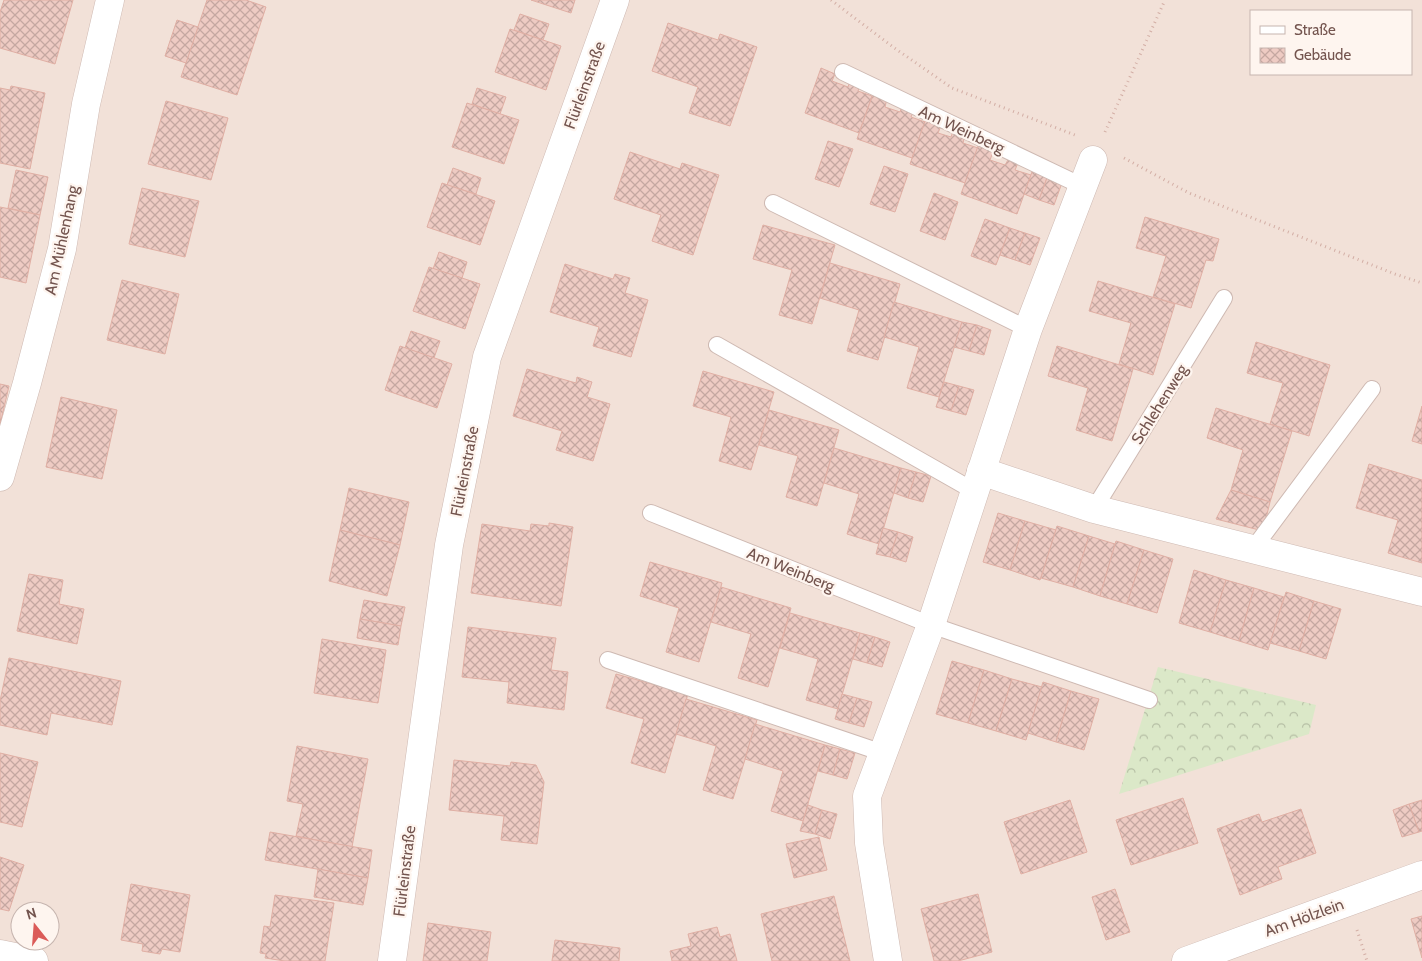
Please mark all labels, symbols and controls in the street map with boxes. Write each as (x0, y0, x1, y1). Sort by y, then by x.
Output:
legend (1250, 10, 1412, 75)
text: Straße (1294, 21, 1336, 39)
street label: Flürleinstraße (560, 39, 609, 132)
text: Gebäude (1294, 46, 1351, 64)
street label: Am Weinberg (916, 101, 1009, 158)
street label: Am Mühlenhang (41, 183, 83, 297)
street label: Schlehenweg (1127, 360, 1192, 448)
street label: Flürleinstraße (446, 424, 483, 518)
street label: Am Weinberg (744, 543, 838, 596)
street label: Flürleinstraße (389, 824, 420, 918)
street label: Am Hölzlein (1262, 894, 1346, 941)
north arrow (10, 901, 60, 951)
text: N (24, 904, 39, 924)

